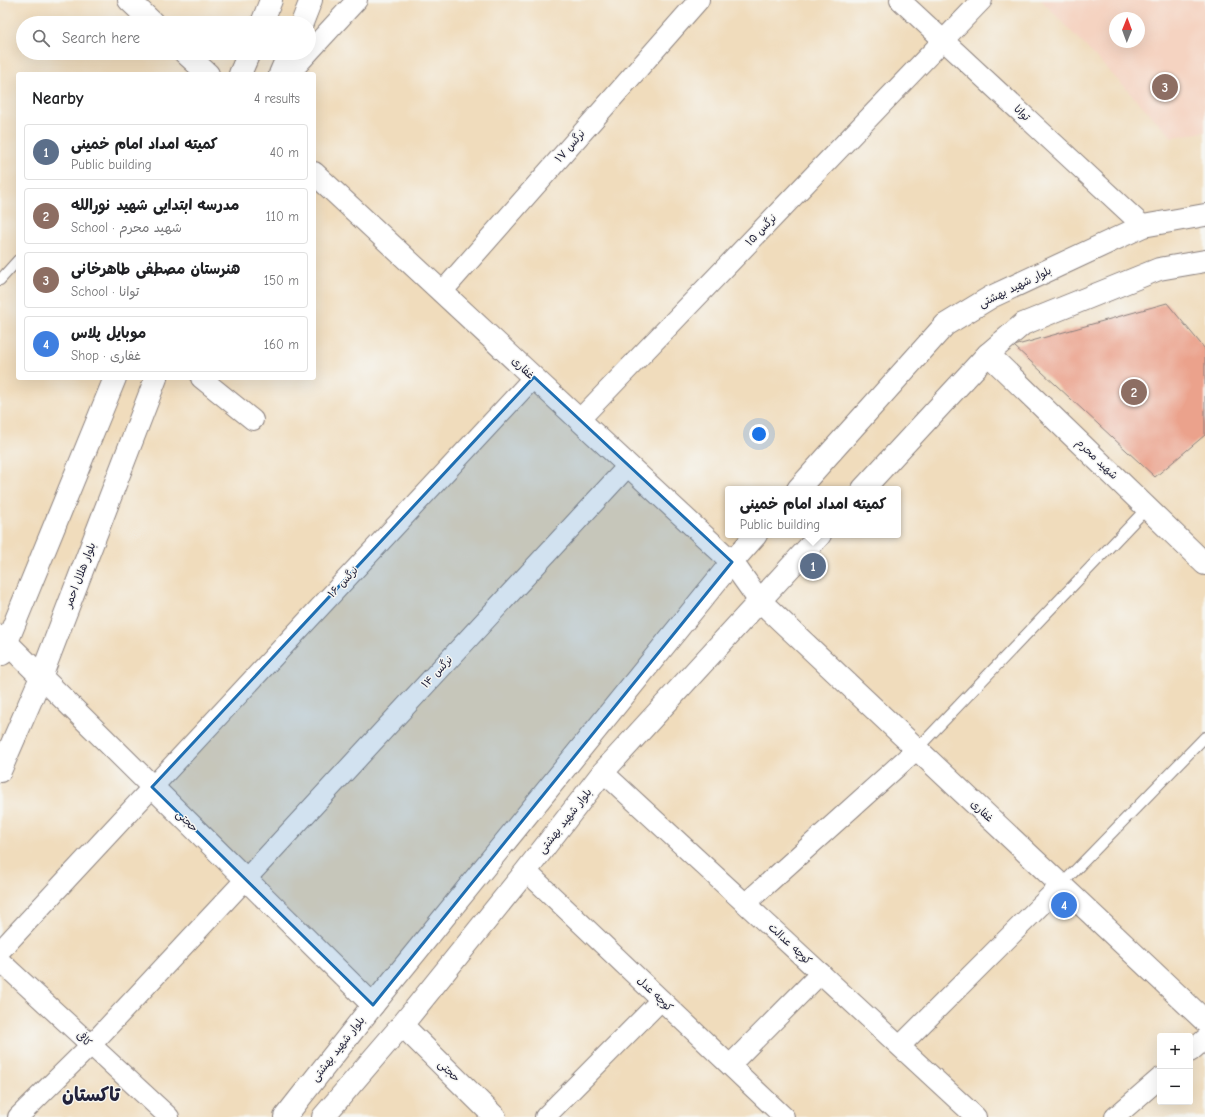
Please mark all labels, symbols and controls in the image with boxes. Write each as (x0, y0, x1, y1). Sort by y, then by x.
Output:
north arrow (1109, 12, 1145, 48)
search box (16, 16, 316, 60)
icon: search (30, 27, 52, 49)
text: Search here (62, 29, 140, 47)
pin: 3 (1152, 72, 1178, 102)
text: Nearby (32, 89, 83, 108)
text: 4 results (254, 91, 300, 106)
street label: توانا (1011, 102, 1033, 125)
street label: نرگس ۱۷ (552, 127, 588, 165)
text: کمیته امداد امام خمینی (71, 135, 218, 153)
text: 1 (43, 145, 49, 160)
text: 40 m (270, 145, 299, 160)
text: Public building (71, 157, 152, 172)
text: مدرسه ابتدایی شهید نورالله (71, 196, 239, 214)
text: 2 (43, 209, 49, 224)
text: 110 m (266, 209, 299, 224)
street label: نرگس ۱۵ (743, 211, 779, 249)
text: School · شهید محرم (71, 220, 182, 235)
text: هنرستان مصطفی طاهرخانی (71, 260, 240, 278)
street label: بلوار شهید بهشتی (977, 264, 1054, 311)
text: 3 (43, 273, 49, 288)
text: 150 m (264, 273, 299, 288)
text: School · توانا (71, 284, 139, 299)
text: موبایل پلاس (71, 324, 146, 342)
text: 4 (43, 337, 49, 352)
text: 160 m (264, 337, 299, 352)
text: Shop · غفاری (71, 348, 141, 363)
street label: غفاری (509, 354, 537, 382)
pin: 2 (1121, 377, 1147, 407)
your location (749, 424, 769, 444)
street label: شهید محرم (1072, 436, 1121, 484)
popup (725, 486, 901, 538)
text: کمیته امداد امام خمینی (740, 495, 886, 513)
text: Public building (740, 517, 820, 532)
street label: بلوار هلال احمر (61, 541, 99, 611)
pin: 1 (800, 551, 826, 581)
street label: نرگس ۱۶ (325, 564, 361, 600)
street label: نرگس ۱۴ (419, 653, 455, 691)
street label: بلوار شهید بهشتی (535, 786, 595, 857)
street label: غفاری (968, 797, 996, 825)
street label: حجتی (173, 807, 201, 835)
pin: 4 (1051, 890, 1077, 920)
street label: کوچه عدالت (765, 921, 815, 968)
street label: کوچه عدل (634, 974, 676, 1015)
street label: بلوار شهید بهشتی (308, 1014, 368, 1085)
street label: کافی (74, 1027, 96, 1049)
map controls (1157, 1033, 1193, 1105)
button: + (1157, 1033, 1193, 1069)
street label: حجتی (435, 1057, 463, 1085)
button: − (1157, 1069, 1193, 1105)
district label: تاکستان (62, 1084, 122, 1106)

